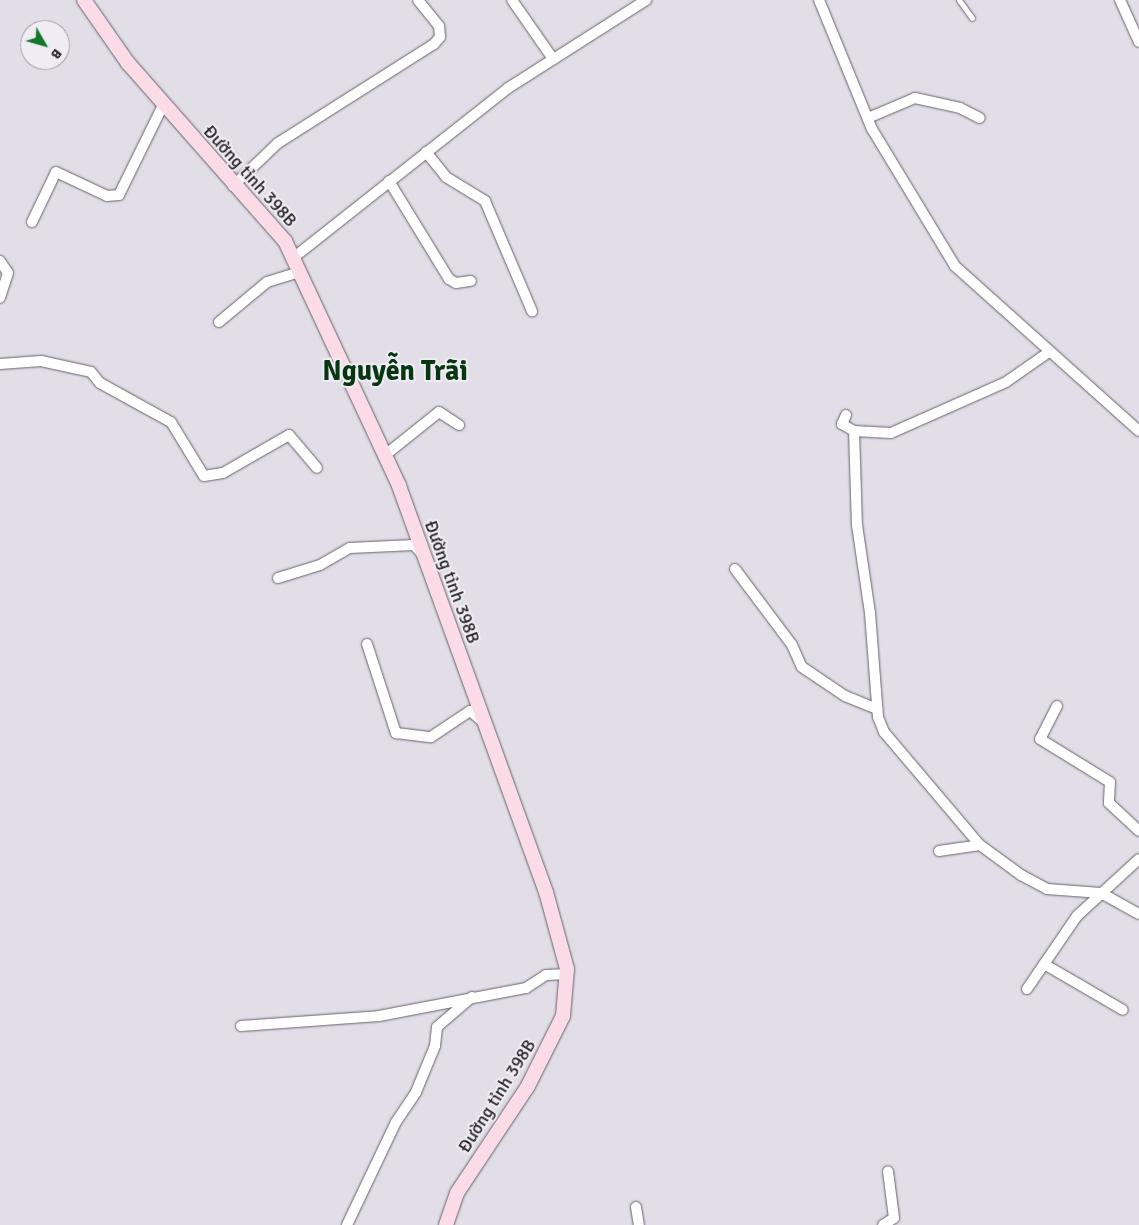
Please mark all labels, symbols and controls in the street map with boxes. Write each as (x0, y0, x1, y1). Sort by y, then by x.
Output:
north arrow (20, 20, 70, 70)
text: B (47, 45, 66, 63)
street label: Đường tỉnh 398B (199, 121, 301, 231)
district label: Nguyễn Trãi (322, 354, 468, 388)
street label: Đường tỉnh 398B (420, 517, 484, 647)
street label: Đường tỉnh 398B (454, 1035, 540, 1157)

